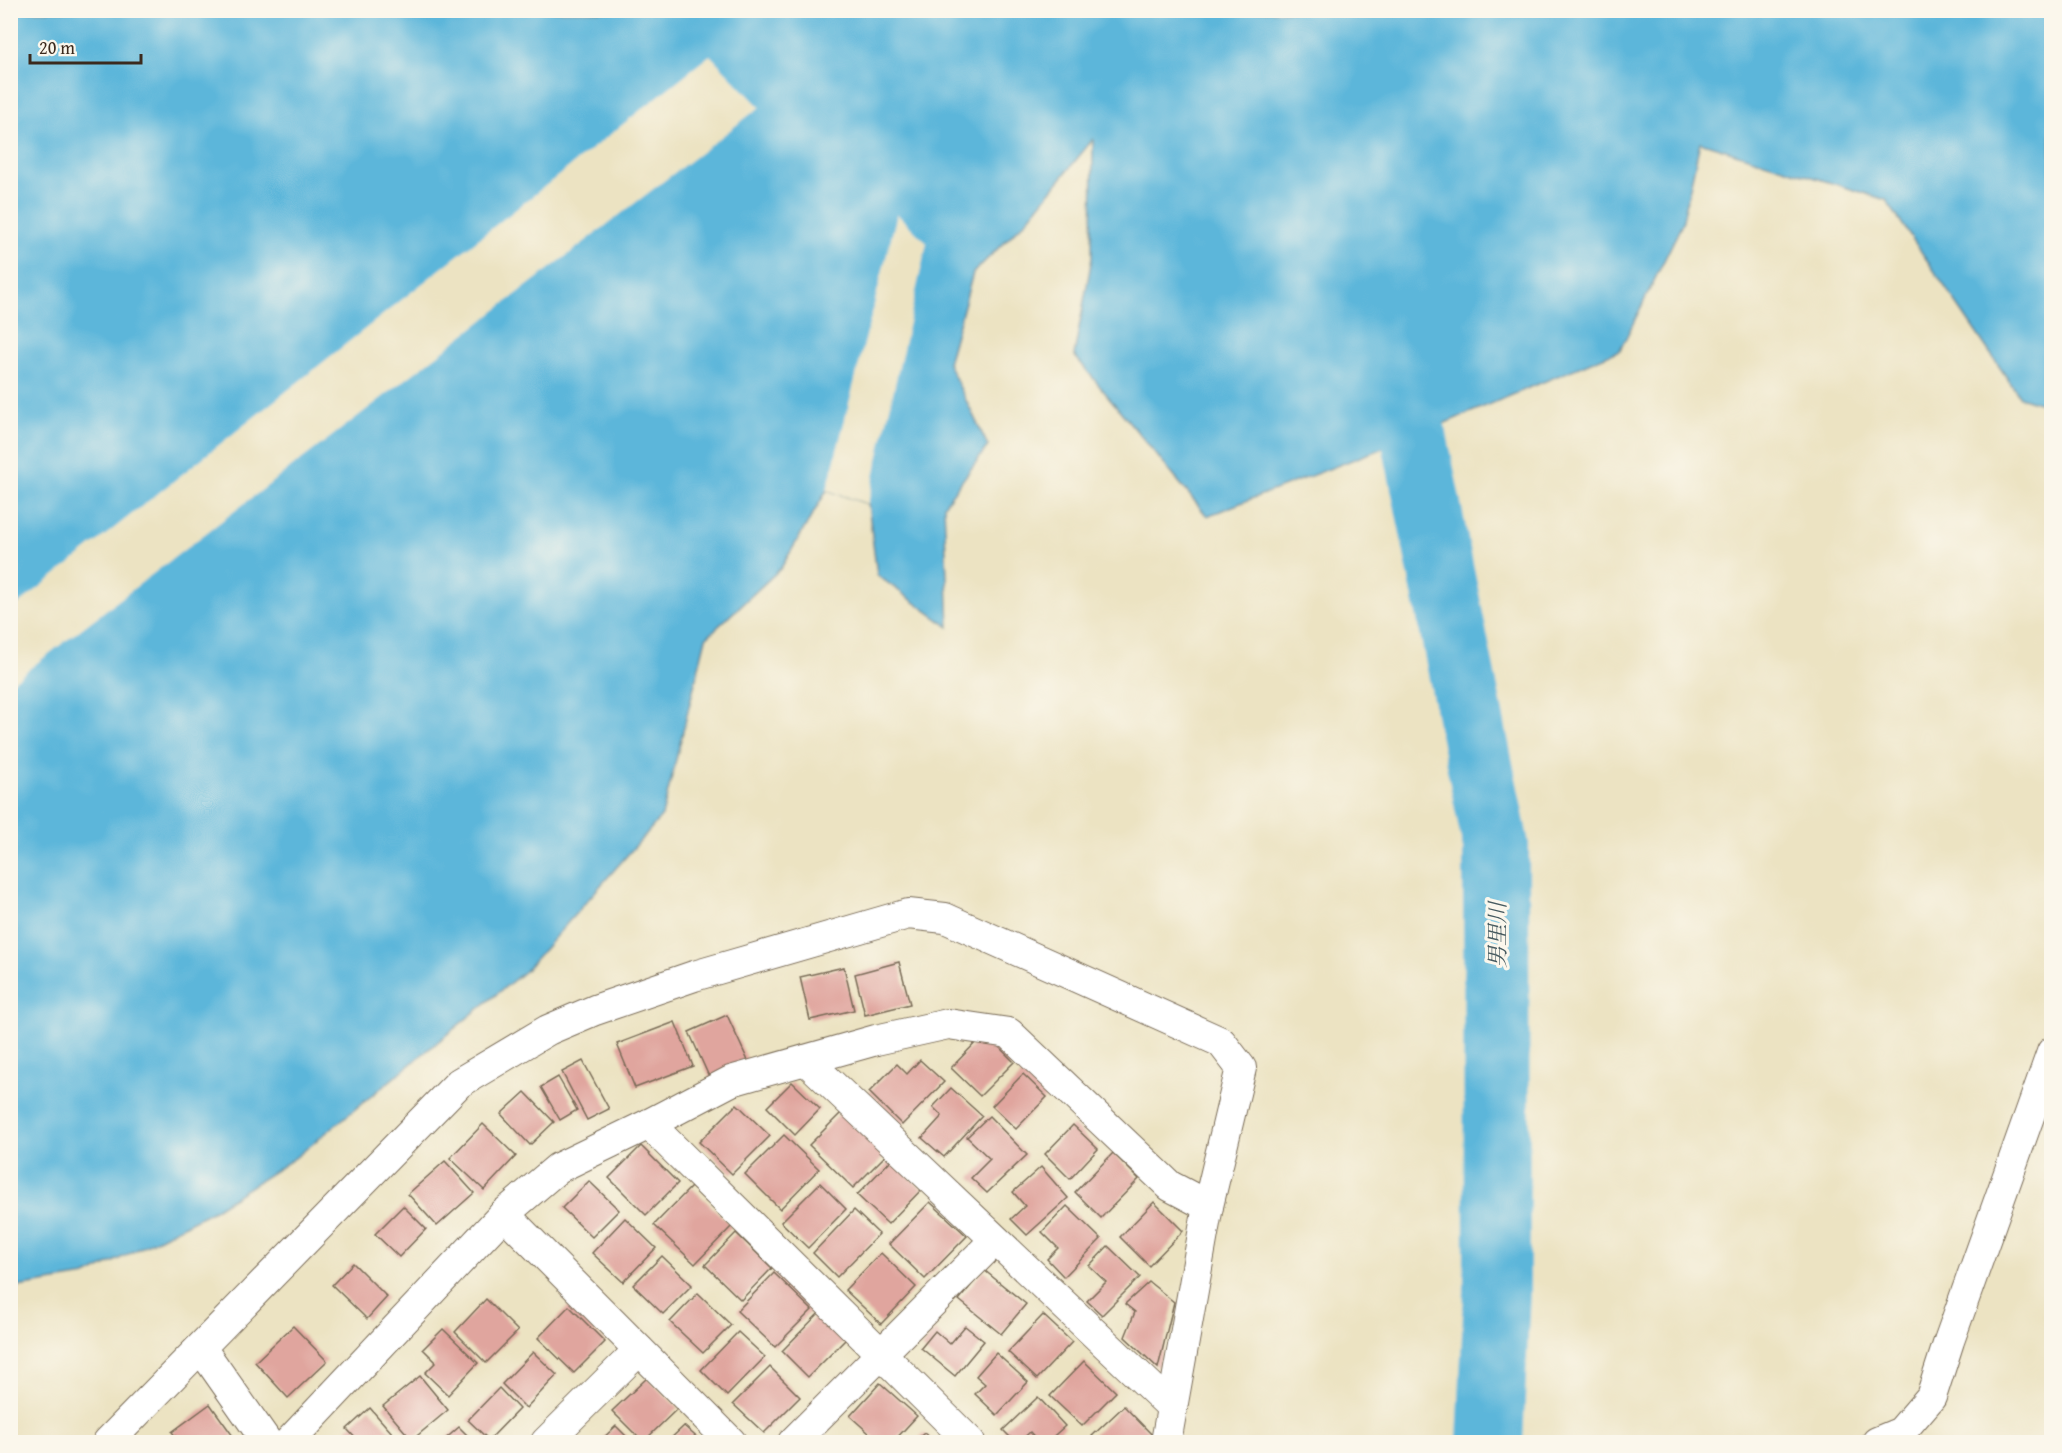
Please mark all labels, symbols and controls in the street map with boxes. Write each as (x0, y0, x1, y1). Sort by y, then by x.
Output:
scale bar (30, 27, 141, 65)
text: 20 m (39, 34, 75, 61)
water label: 男里川 (1481, 900, 1513, 968)

